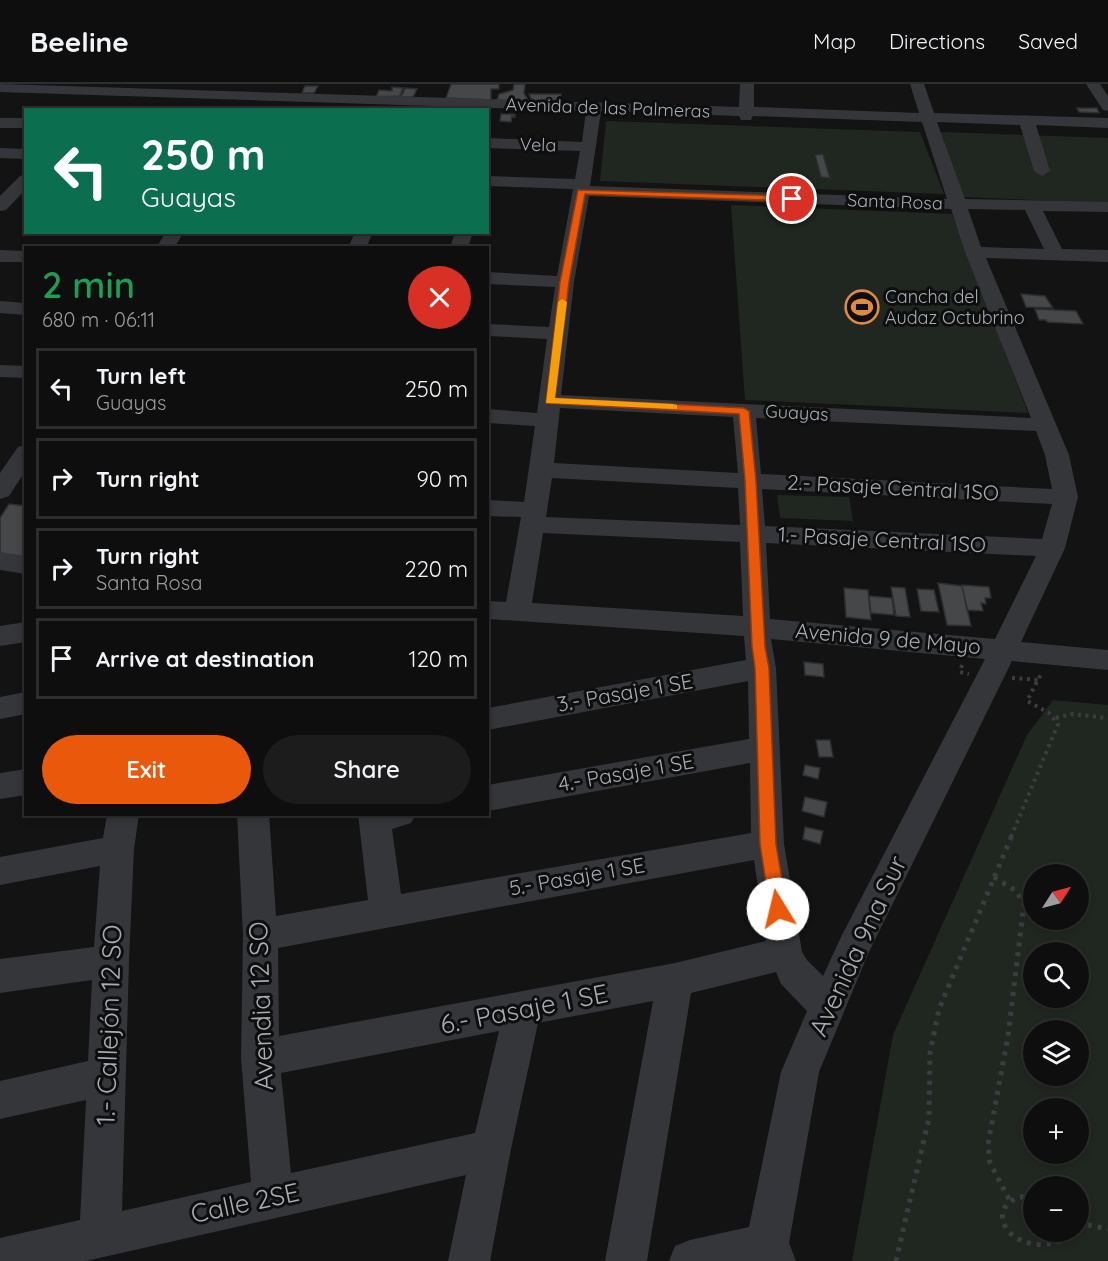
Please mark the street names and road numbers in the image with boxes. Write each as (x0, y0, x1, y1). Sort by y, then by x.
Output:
street label: Avenida de las Palmeras (505, 92, 711, 123)
street label: Vela (519, 132, 557, 157)
street label: Santa Rosa (847, 188, 943, 215)
street label: Guayas (765, 399, 829, 426)
street label: 2.- Pasaje Central 1SO (786, 468, 1000, 506)
street label: 1.- Pasaje Central 1SO (777, 521, 987, 557)
street label: Avenida 9 de Mayo (794, 617, 982, 659)
street label: 3.- Pasaje 1 SE (555, 667, 695, 717)
street label: 4.- Pasaje 1 SE (556, 747, 696, 797)
street label: Avenida 9na Sur (801, 850, 914, 1041)
street label: 5.- Pasaje 1 SE (507, 851, 647, 901)
street label: Avendia 12 SO (241, 921, 280, 1091)
street label: 1.- Callejón 12 SO (88, 924, 129, 1126)
street label: 6.- Pasaje 1 SE (437, 976, 611, 1041)
street label: Calle 2SE (188, 1175, 302, 1230)

